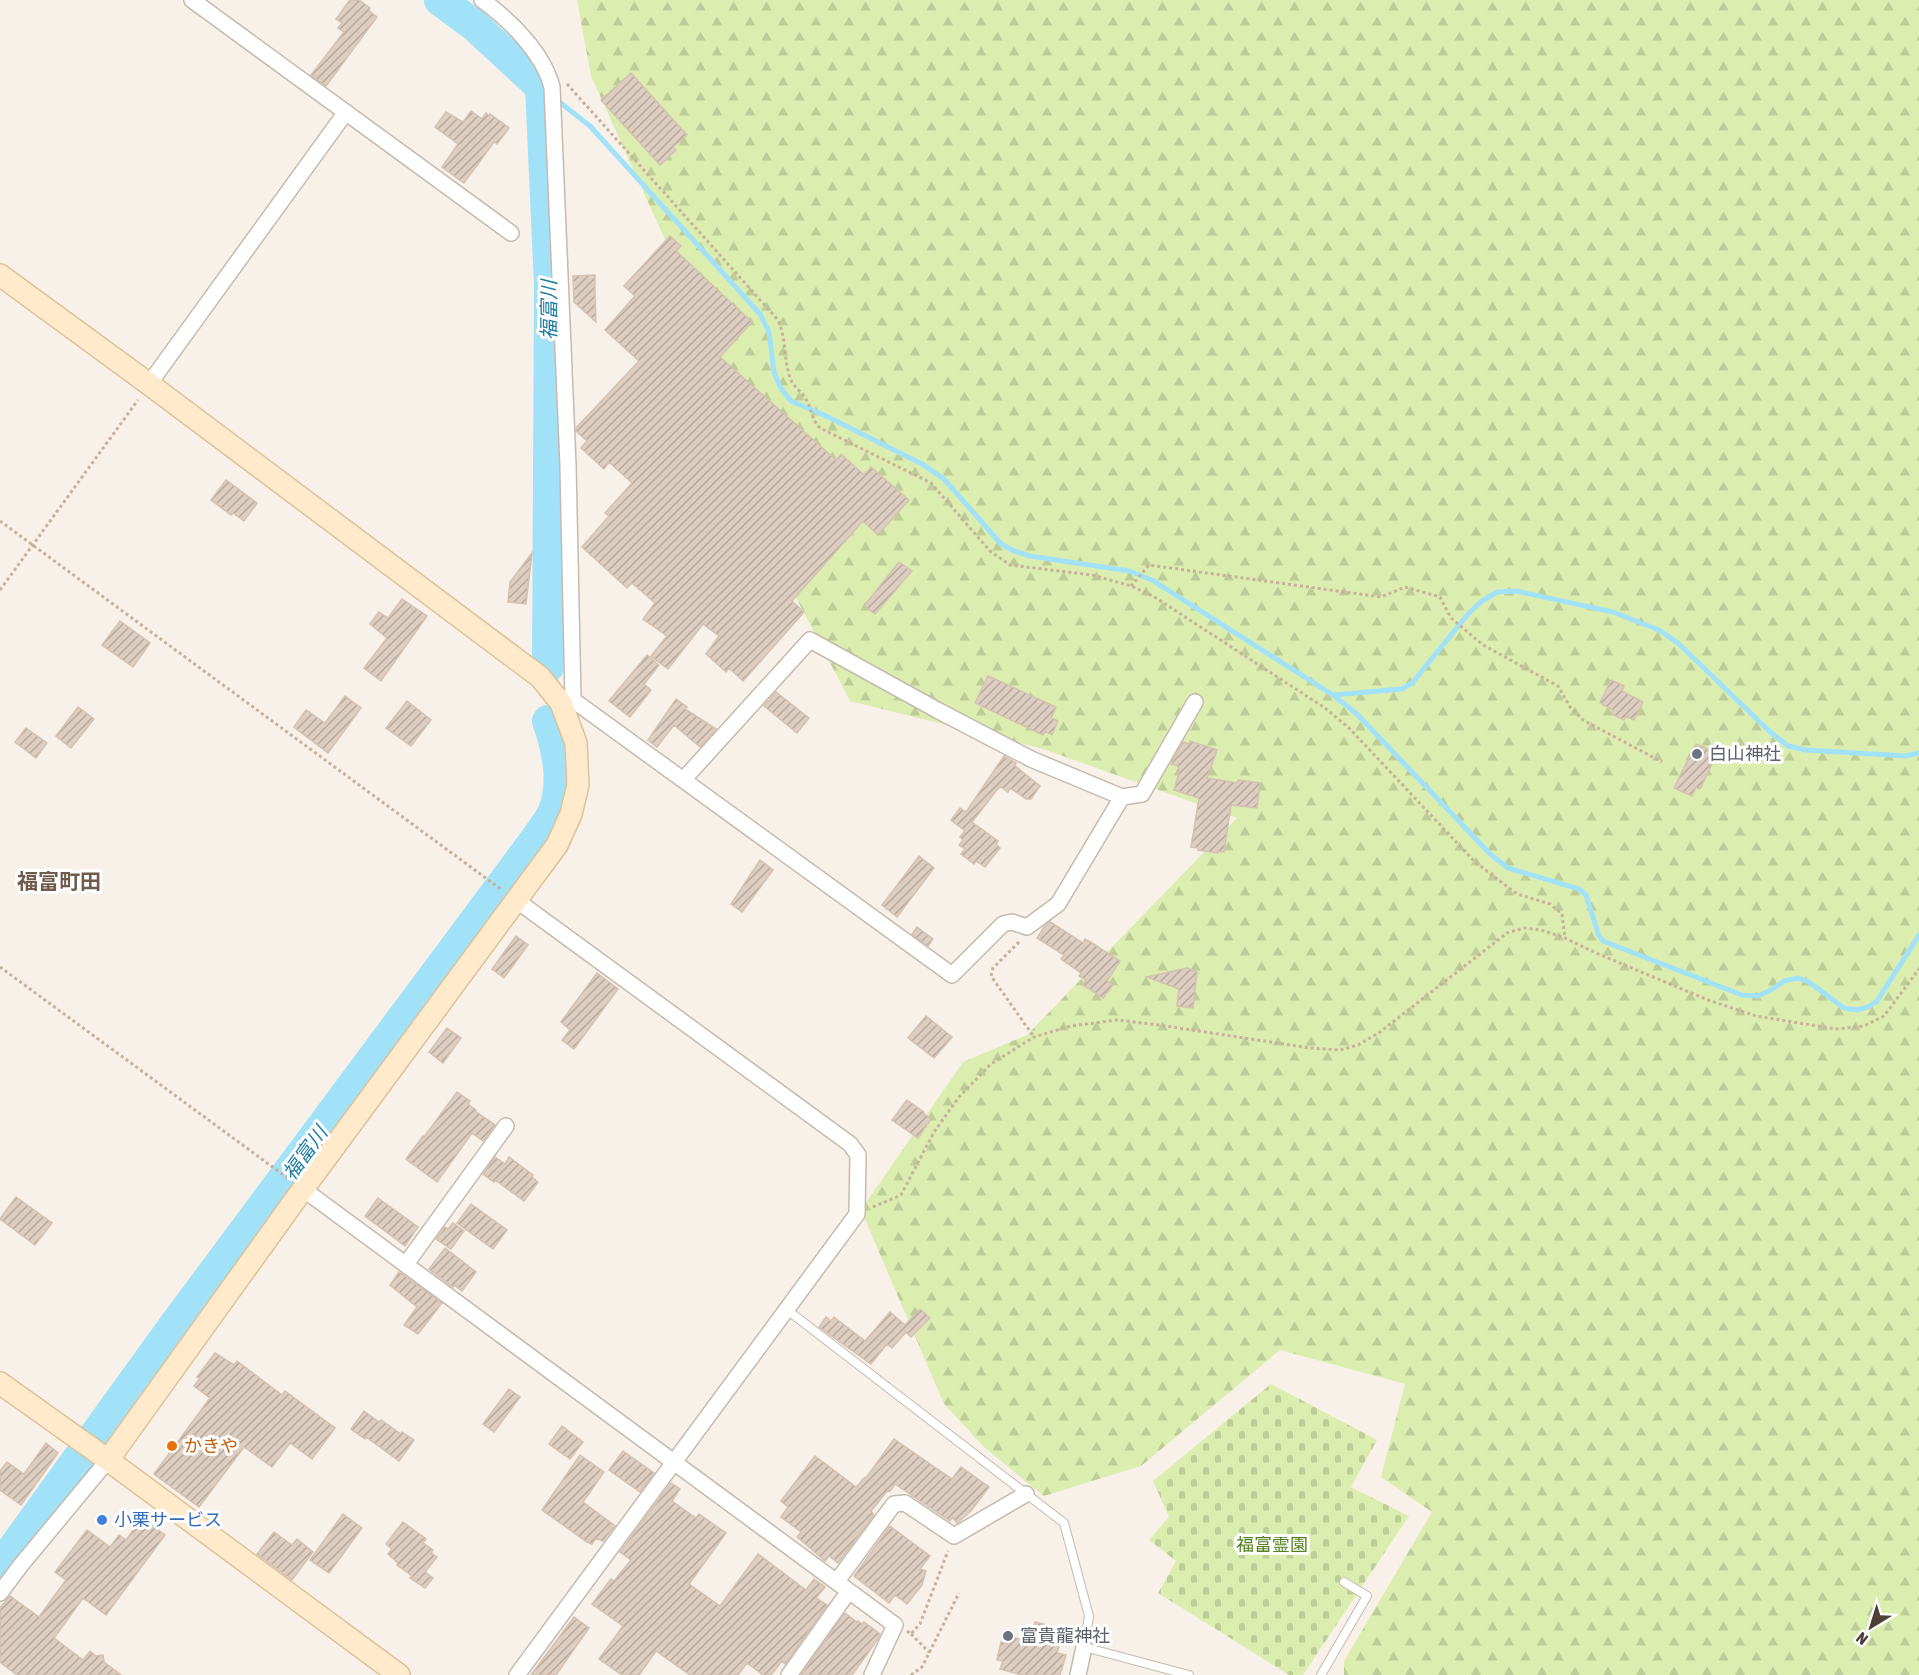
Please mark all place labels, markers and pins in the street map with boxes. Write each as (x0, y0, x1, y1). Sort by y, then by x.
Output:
place label: 白山神社 (1709, 743, 1781, 764)
marker: 白山神社 (1690, 747, 1704, 761)
place label: かきや (184, 1435, 238, 1456)
marker: かきや (165, 1439, 179, 1453)
place label: 小栗サービス (114, 1509, 222, 1530)
marker: 小栗サービス (95, 1513, 109, 1527)
place label: 富貴龍神社 (1020, 1625, 1110, 1646)
marker: 富貴龍神社 (1001, 1629, 1015, 1643)

